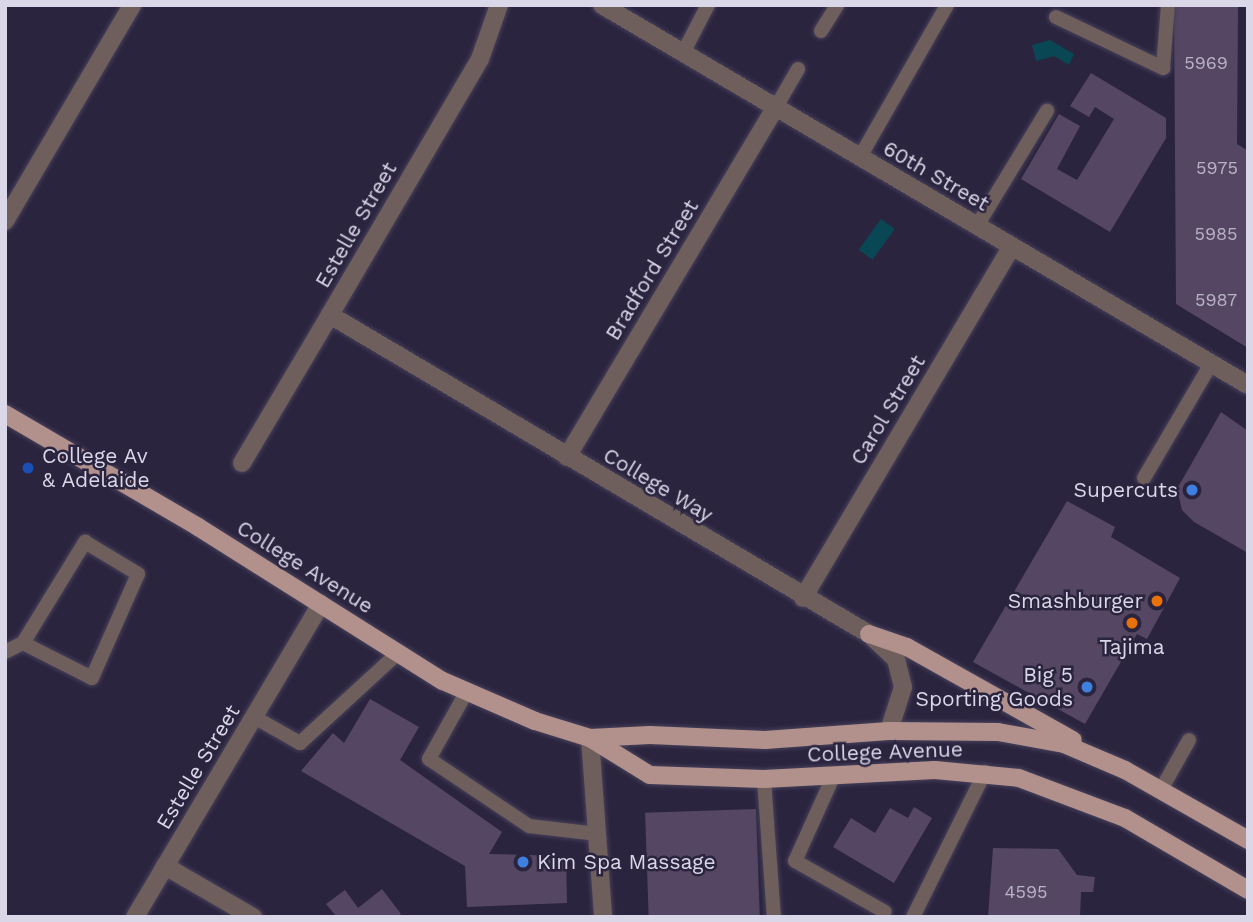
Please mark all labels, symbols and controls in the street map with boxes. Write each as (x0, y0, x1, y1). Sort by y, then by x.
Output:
house number: 5969 (1184, 52, 1228, 74)
street label: 60th Street (879, 136, 993, 216)
house number: 5975 (1196, 157, 1238, 179)
street label: Estelle Street (310, 158, 402, 292)
street label: Bradford Street (600, 195, 704, 345)
house number: 5985 (1194, 223, 1238, 245)
house number: 5987 (1195, 289, 1237, 311)
street label: Carol Street (845, 350, 931, 470)
street label: College Way (598, 442, 718, 528)
place label: College Av & Adelaide (42, 443, 150, 493)
marker: College Av & Adelaide (20, 460, 36, 476)
place label: Supercuts (1074, 477, 1178, 503)
marker: Supercuts (1184, 482, 1200, 498)
street label: College Avenue (232, 515, 378, 619)
place label: Smashburger (1008, 588, 1143, 614)
marker: Smashburger (1149, 593, 1165, 609)
marker: Tajima (1124, 615, 1140, 631)
place label: Tajima (1099, 634, 1165, 660)
place label: Big 5 Sporting Goods (916, 662, 1073, 712)
marker: Big 5 Sporting Goods (1079, 679, 1095, 695)
street label: Estelle Street (151, 700, 245, 834)
street label: College Avenue (806, 737, 964, 767)
place label: Kim Spa Massage (537, 849, 716, 875)
marker: Kim Spa Massage (515, 854, 531, 870)
house number: 4595 (1004, 881, 1048, 903)

